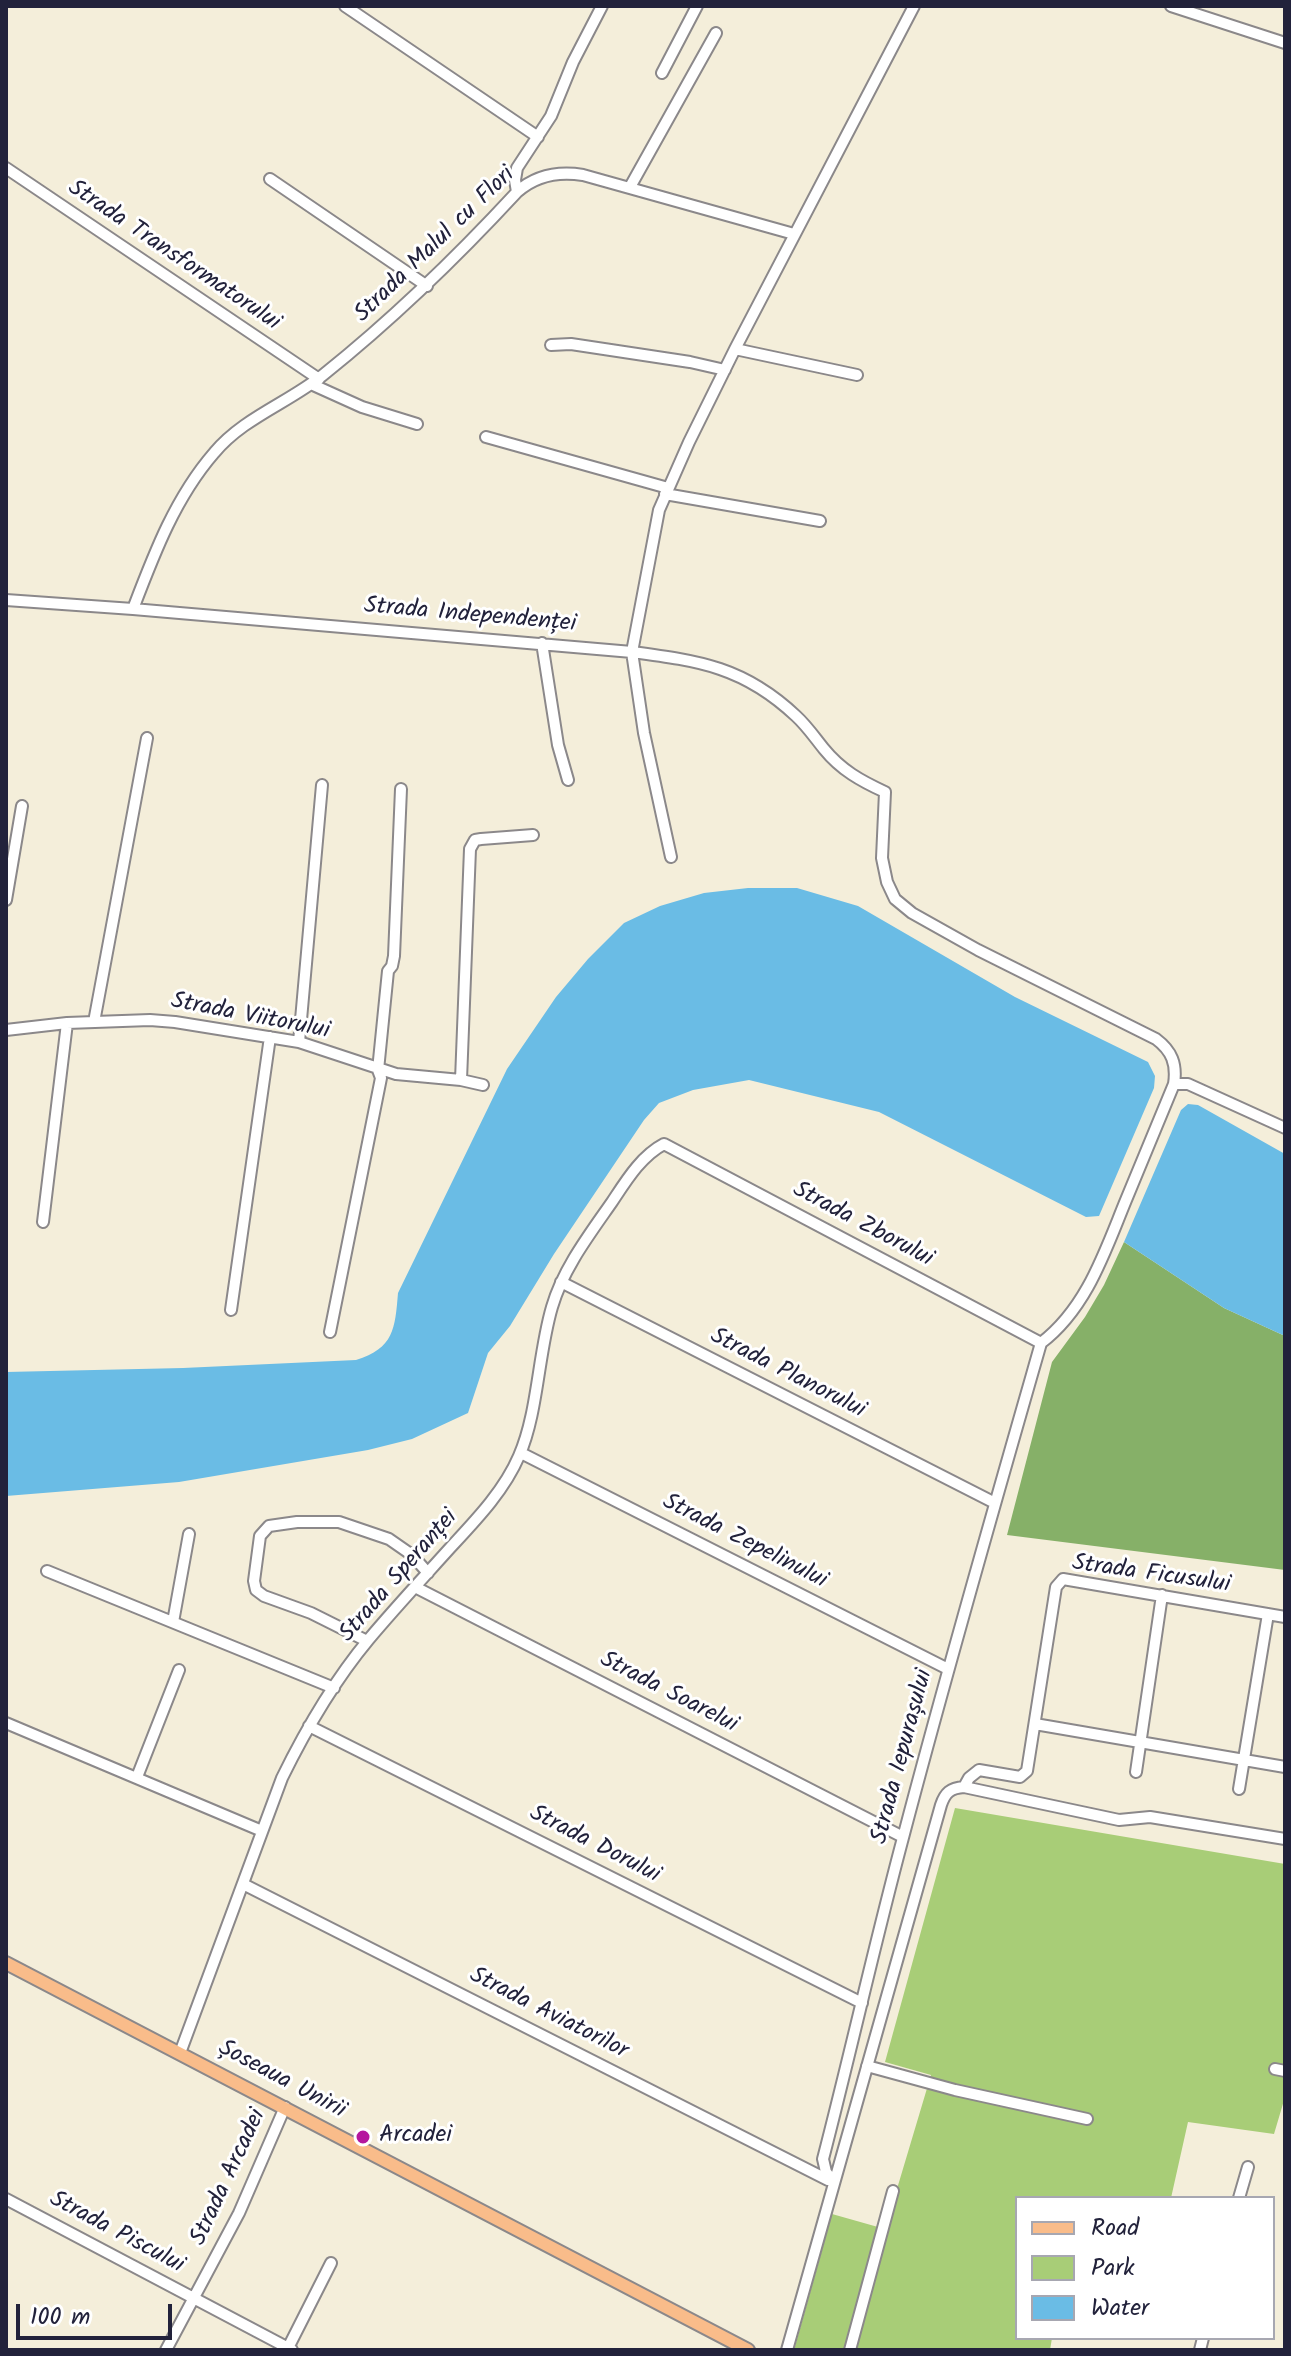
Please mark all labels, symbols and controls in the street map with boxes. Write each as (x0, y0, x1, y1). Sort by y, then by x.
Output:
street label: Strada Malul cu Flori (350, 162, 522, 330)
street label: Strada Transformatorului (61, 175, 285, 339)
street label: Strada Independenței (363, 593, 577, 641)
street label: Strada Viitorului (168, 988, 332, 1048)
street label: Strada Zborului (787, 1177, 937, 1275)
street label: Strada Planorului (704, 1323, 870, 1427)
street label: Strada Zepelinului (657, 1489, 831, 1597)
street label: Strada Speranței (335, 1505, 465, 1649)
street label: Strada Ficusului (1070, 1551, 1232, 1601)
street label: Strada Soarelui (594, 1647, 742, 1741)
street label: Strada Iepurașului (867, 1667, 941, 1847)
street label: Strada Dorului (524, 1801, 664, 1891)
street label: Strada Aviatorilor (464, 1963, 632, 2067)
street label: Șoseaua Unirii (212, 2035, 350, 2127)
street label: Strada Arcadei (186, 2105, 274, 2251)
place label: Arcadei (379, 2123, 452, 2151)
marker: Arcadei (354, 2128, 372, 2146)
street label: Strada Piscului (44, 2186, 188, 2282)
legend (1015, 2196, 1275, 2340)
text: Road (1091, 2209, 1139, 2248)
text: Park (1091, 2249, 1135, 2288)
scale bar (20, 2288, 176, 2338)
text: Water (1091, 2289, 1149, 2328)
text: 100 m (30, 2298, 90, 2337)

